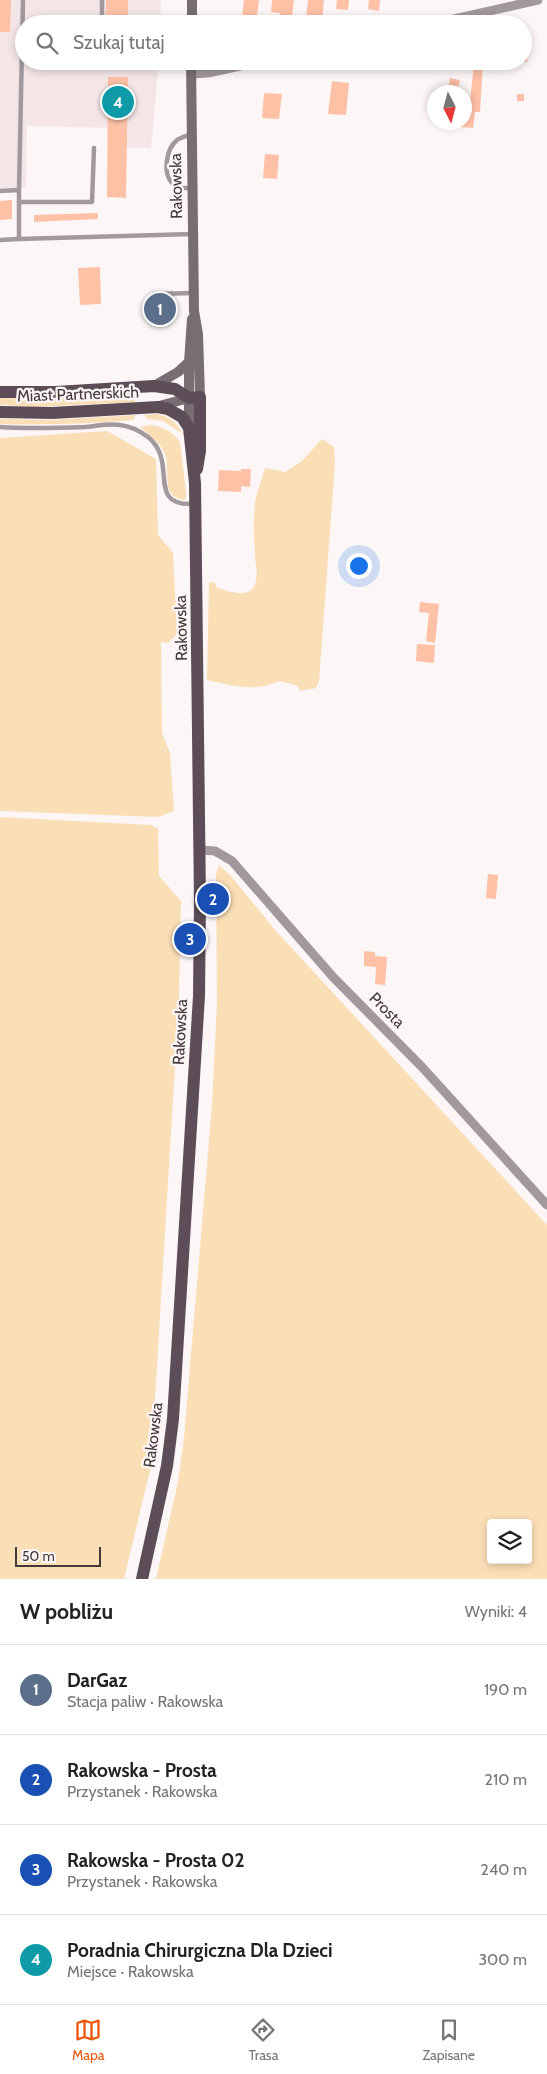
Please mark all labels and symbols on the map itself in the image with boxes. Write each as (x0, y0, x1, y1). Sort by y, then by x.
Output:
pin: 4 (102, 83, 134, 121)
north arrow (427, 85, 472, 130)
street label: Rakowska (166, 153, 186, 219)
pin: 1 (144, 290, 176, 328)
street label: Miast Partnerskich (17, 382, 139, 406)
your location (346, 553, 372, 579)
street label: Rakowska (171, 595, 191, 661)
pin: 2 (197, 880, 229, 918)
pin: 3 (174, 920, 206, 958)
street label: Prosta (365, 988, 409, 1032)
street label: Rakowska (169, 998, 191, 1065)
street label: Rakowska (140, 1401, 166, 1469)
scale bar (15, 1544, 101, 1567)

